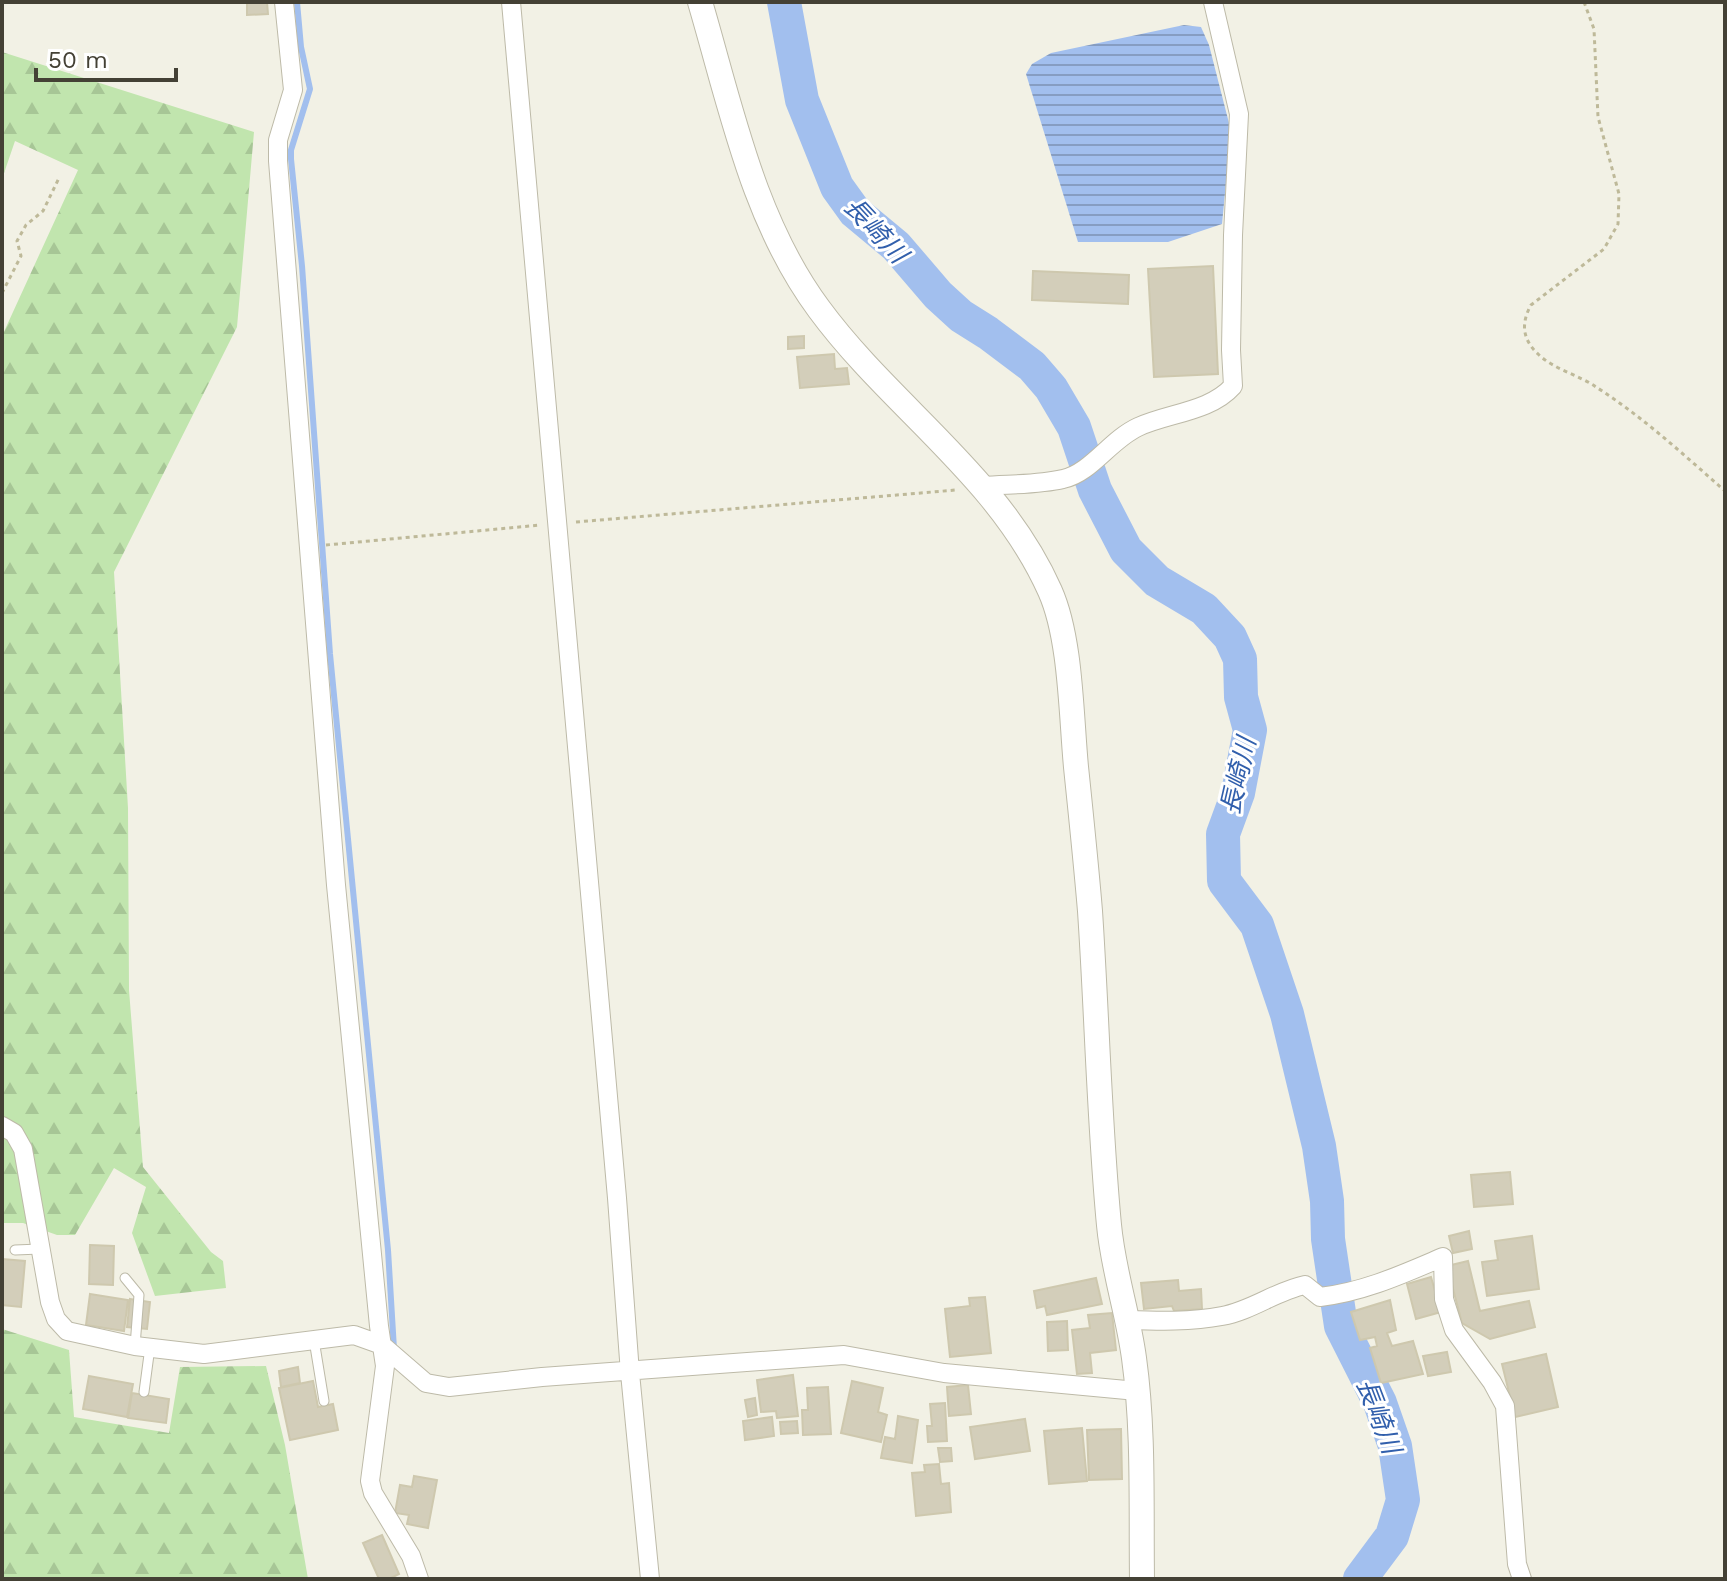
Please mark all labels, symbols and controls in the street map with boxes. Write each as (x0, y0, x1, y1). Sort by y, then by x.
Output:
scale bar (36, 32, 176, 82)
text: 50 m (48, 46, 108, 74)
water label: 長崎川 (838, 191, 916, 271)
water label: 長崎川 (1215, 732, 1262, 817)
water label: 長崎川 (1351, 1374, 1408, 1461)

